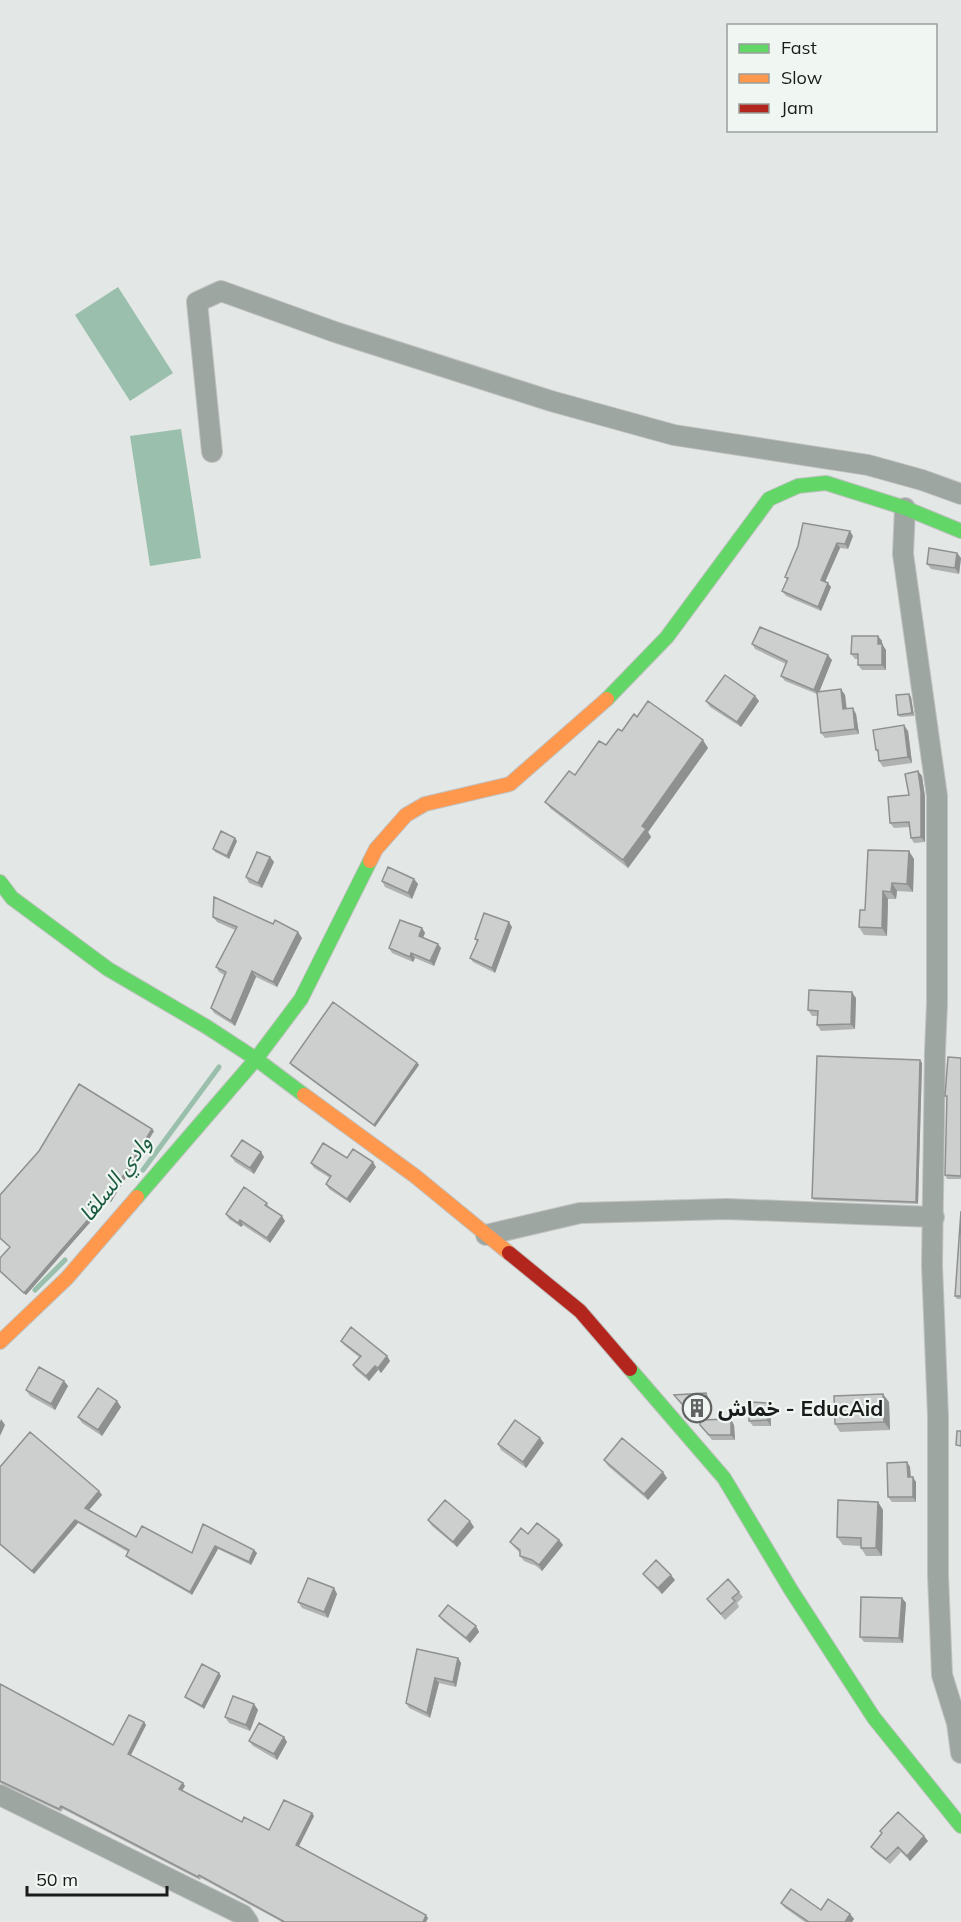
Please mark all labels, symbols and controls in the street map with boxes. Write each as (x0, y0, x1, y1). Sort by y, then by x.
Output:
legend (727, 24, 937, 132)
text: Fast (781, 36, 817, 59)
text: Slow (781, 66, 823, 89)
text: Jam (781, 96, 814, 119)
water label: وادي السلقا (73, 1129, 161, 1229)
building icon: خماش - EducAid (681, 1392, 713, 1424)
place label: خماش - EducAid (718, 1395, 883, 1421)
scale bar (27, 1859, 166, 1897)
text: 50 m (36, 1868, 78, 1891)

